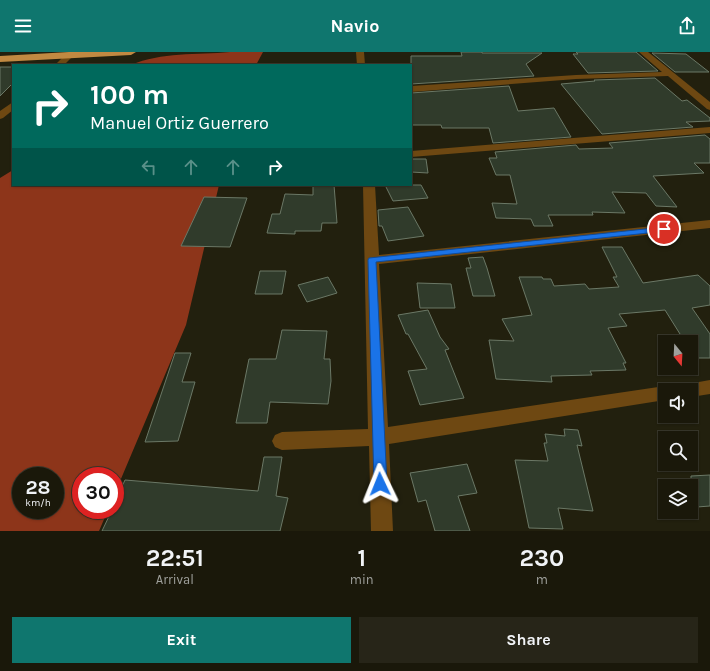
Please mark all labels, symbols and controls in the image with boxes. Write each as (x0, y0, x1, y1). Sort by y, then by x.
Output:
icon: menu (12, 15, 34, 37)
text: Navio (331, 15, 379, 37)
icon: share (676, 15, 698, 37)
text: 100 m (90, 78, 169, 111)
icon: right (24, 80, 76, 132)
text: Manuel Ortiz Guerrero (90, 112, 269, 134)
icon: left (138, 156, 160, 178)
icon: ahead (180, 156, 202, 178)
icon: ahead (222, 156, 244, 178)
icon: right (264, 156, 286, 178)
pin (647, 212, 681, 246)
icon: arrive (653, 218, 675, 240)
north arrow (658, 335, 698, 375)
map controls (658, 335, 698, 519)
button: sound (658, 383, 698, 423)
button: search (658, 431, 698, 471)
position arrow (359, 463, 401, 505)
speed limit sign: 30 (72, 467, 124, 519)
text: 28 (25, 476, 51, 499)
button: layers (658, 479, 698, 519)
text: km/h (25, 497, 51, 509)
text: 22:51 (146, 544, 204, 572)
text: 1 (357, 544, 366, 572)
text: 230 (519, 544, 564, 572)
text: Arrival (156, 572, 194, 587)
text: min (350, 572, 374, 587)
text: m (536, 572, 548, 587)
button: Exit (12, 617, 351, 663)
button: Share (359, 617, 698, 663)

